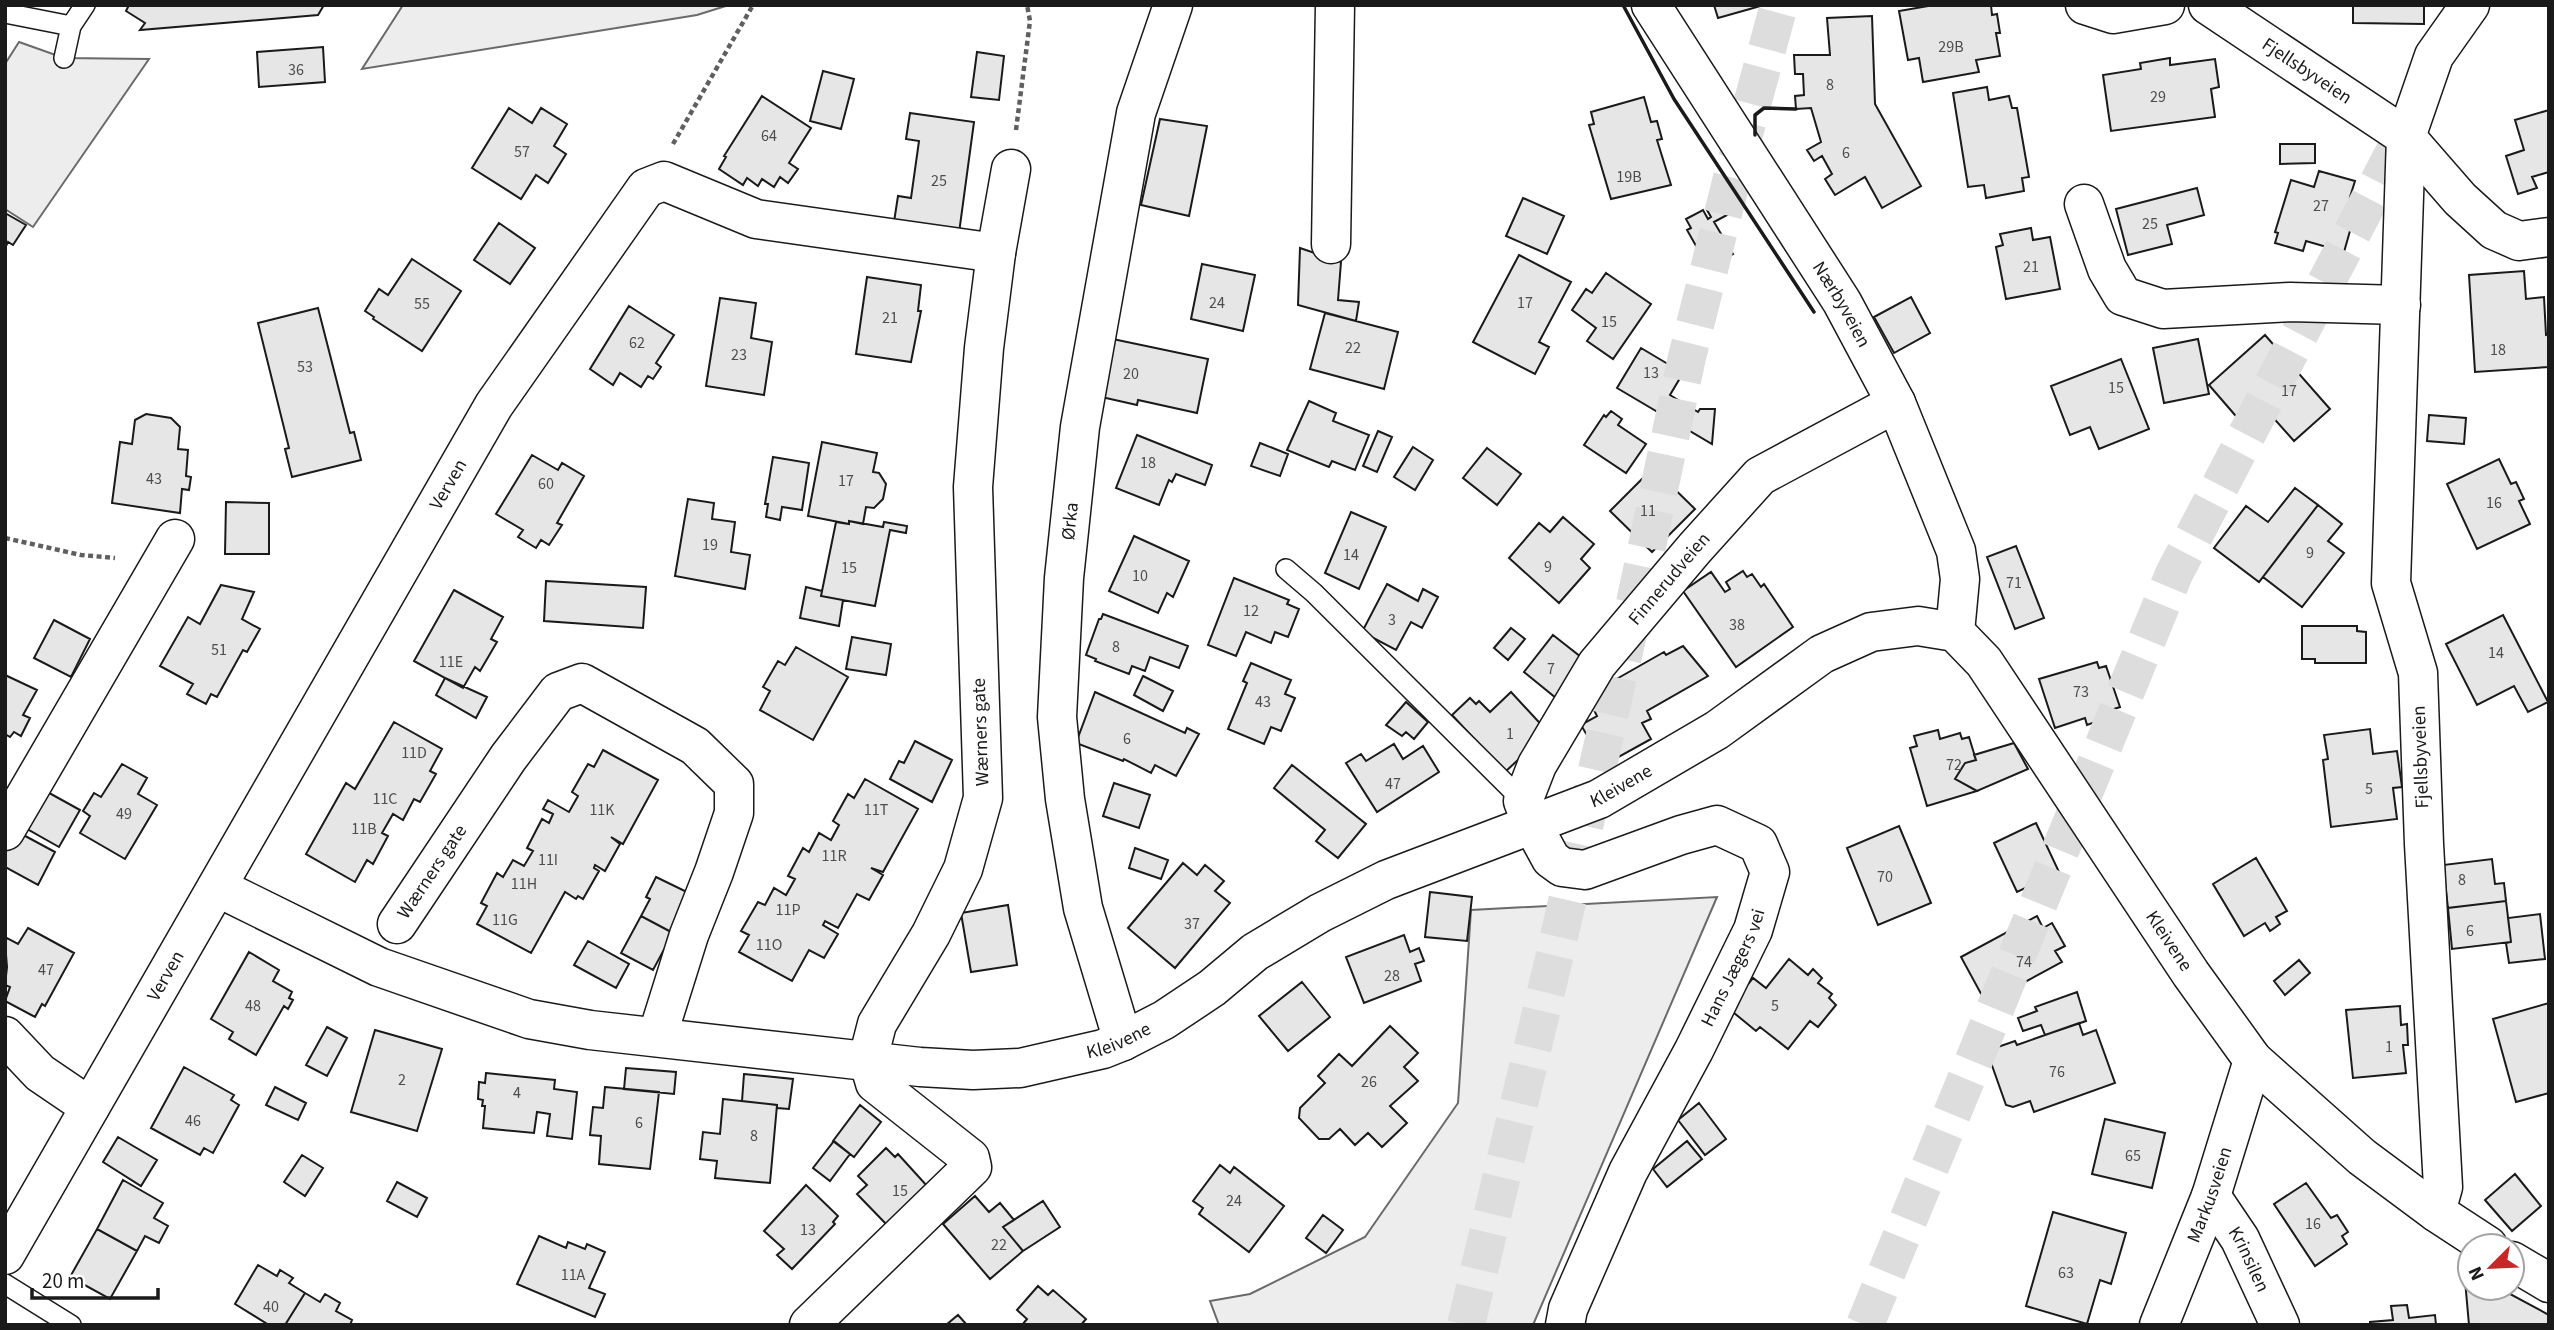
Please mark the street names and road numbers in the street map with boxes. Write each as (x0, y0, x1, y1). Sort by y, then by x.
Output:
street label: Fjellsbyveien (2257, 31, 2357, 111)
street label: Nærbyveien (1806, 256, 1877, 352)
street label: Verven (423, 454, 474, 515)
street label: Ørka (1055, 501, 1085, 542)
street label: Finnerudveien (1622, 526, 1716, 631)
street label: Wærners gate (966, 677, 996, 787)
street label: Fjellsbyveien (2406, 705, 2436, 809)
street label: Kleivene (1586, 757, 1657, 815)
street label: Wærners gate (391, 819, 473, 924)
street label: Hans Jægers vei (1694, 905, 1772, 1031)
street label: Kleivene (2139, 905, 2199, 977)
street label: Verven (140, 945, 191, 1006)
street label: Kleivene (1084, 1015, 1156, 1066)
street label: Markusveien (2180, 1143, 2239, 1247)
street label: Krinsilen (2222, 1221, 2276, 1297)

